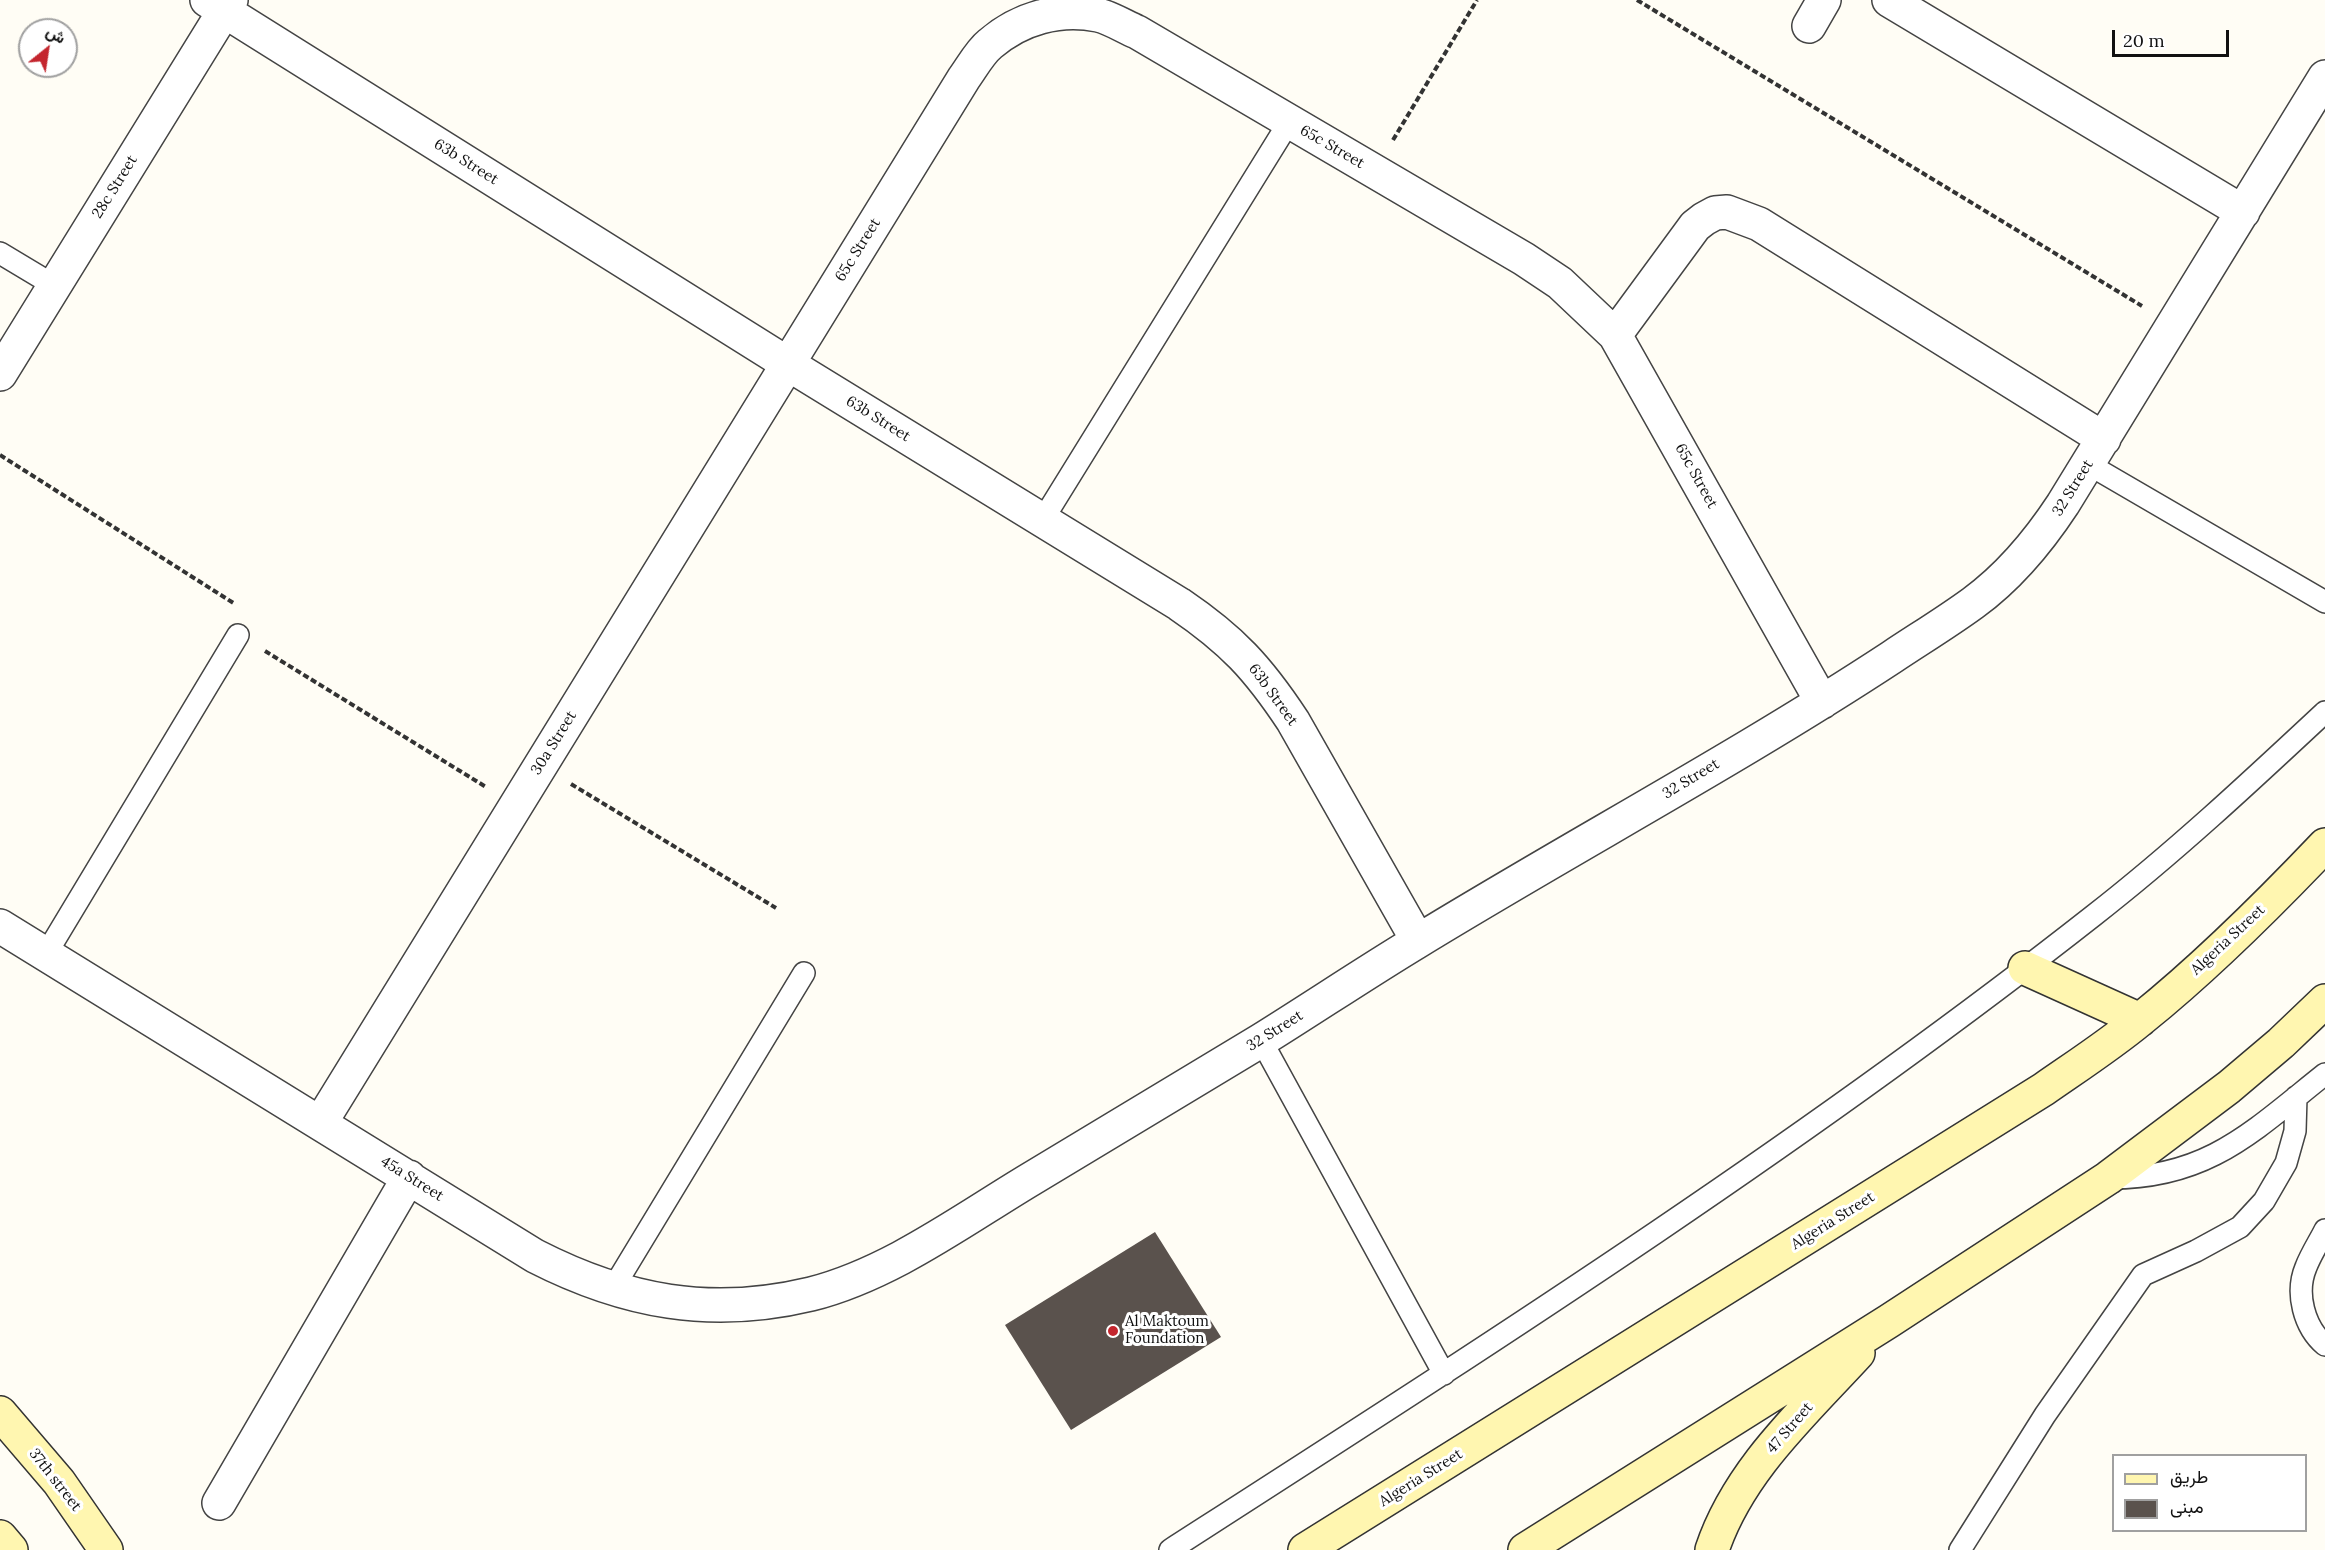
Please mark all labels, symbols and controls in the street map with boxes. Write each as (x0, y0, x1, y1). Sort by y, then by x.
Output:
north arrow (18, 18, 78, 78)
scale bar (2115, 18, 2232, 56)
text: ش (43, 21, 69, 48)
text: 20 m (2123, 29, 2165, 52)
street label: 65c Street (1297, 121, 1367, 173)
street label: 63b Street (431, 135, 501, 189)
street label: 28c Street (89, 152, 141, 222)
street label: 65c Street (831, 215, 885, 285)
street label: 63b Street (843, 392, 913, 446)
street label: 65c Street (1671, 440, 1721, 512)
street label: 32 Street (2049, 457, 2097, 519)
street label: 63b Street (1244, 660, 1302, 730)
street label: 30a Street (527, 708, 581, 778)
street label: 32 Street (1659, 755, 1723, 803)
street label: Algeria Street (2187, 901, 2269, 979)
street label: 32 Street (1244, 1007, 1306, 1055)
street label: 45a Street (377, 1153, 447, 1205)
street label: Algeria Street (1788, 1188, 1878, 1254)
place label: Al Maktoum Foundation (1125, 1313, 1209, 1348)
marker: Al Maktoum Foundation (1106, 1324, 1120, 1338)
street label: 47 Street (1763, 1399, 1817, 1457)
street label: 37th street (25, 1445, 85, 1515)
street label: Algeria Street (1376, 1445, 1466, 1511)
legend (2112, 1454, 2307, 1532)
text: طريق (2170, 1465, 2208, 1488)
text: مبنى (2170, 1495, 2204, 1518)

